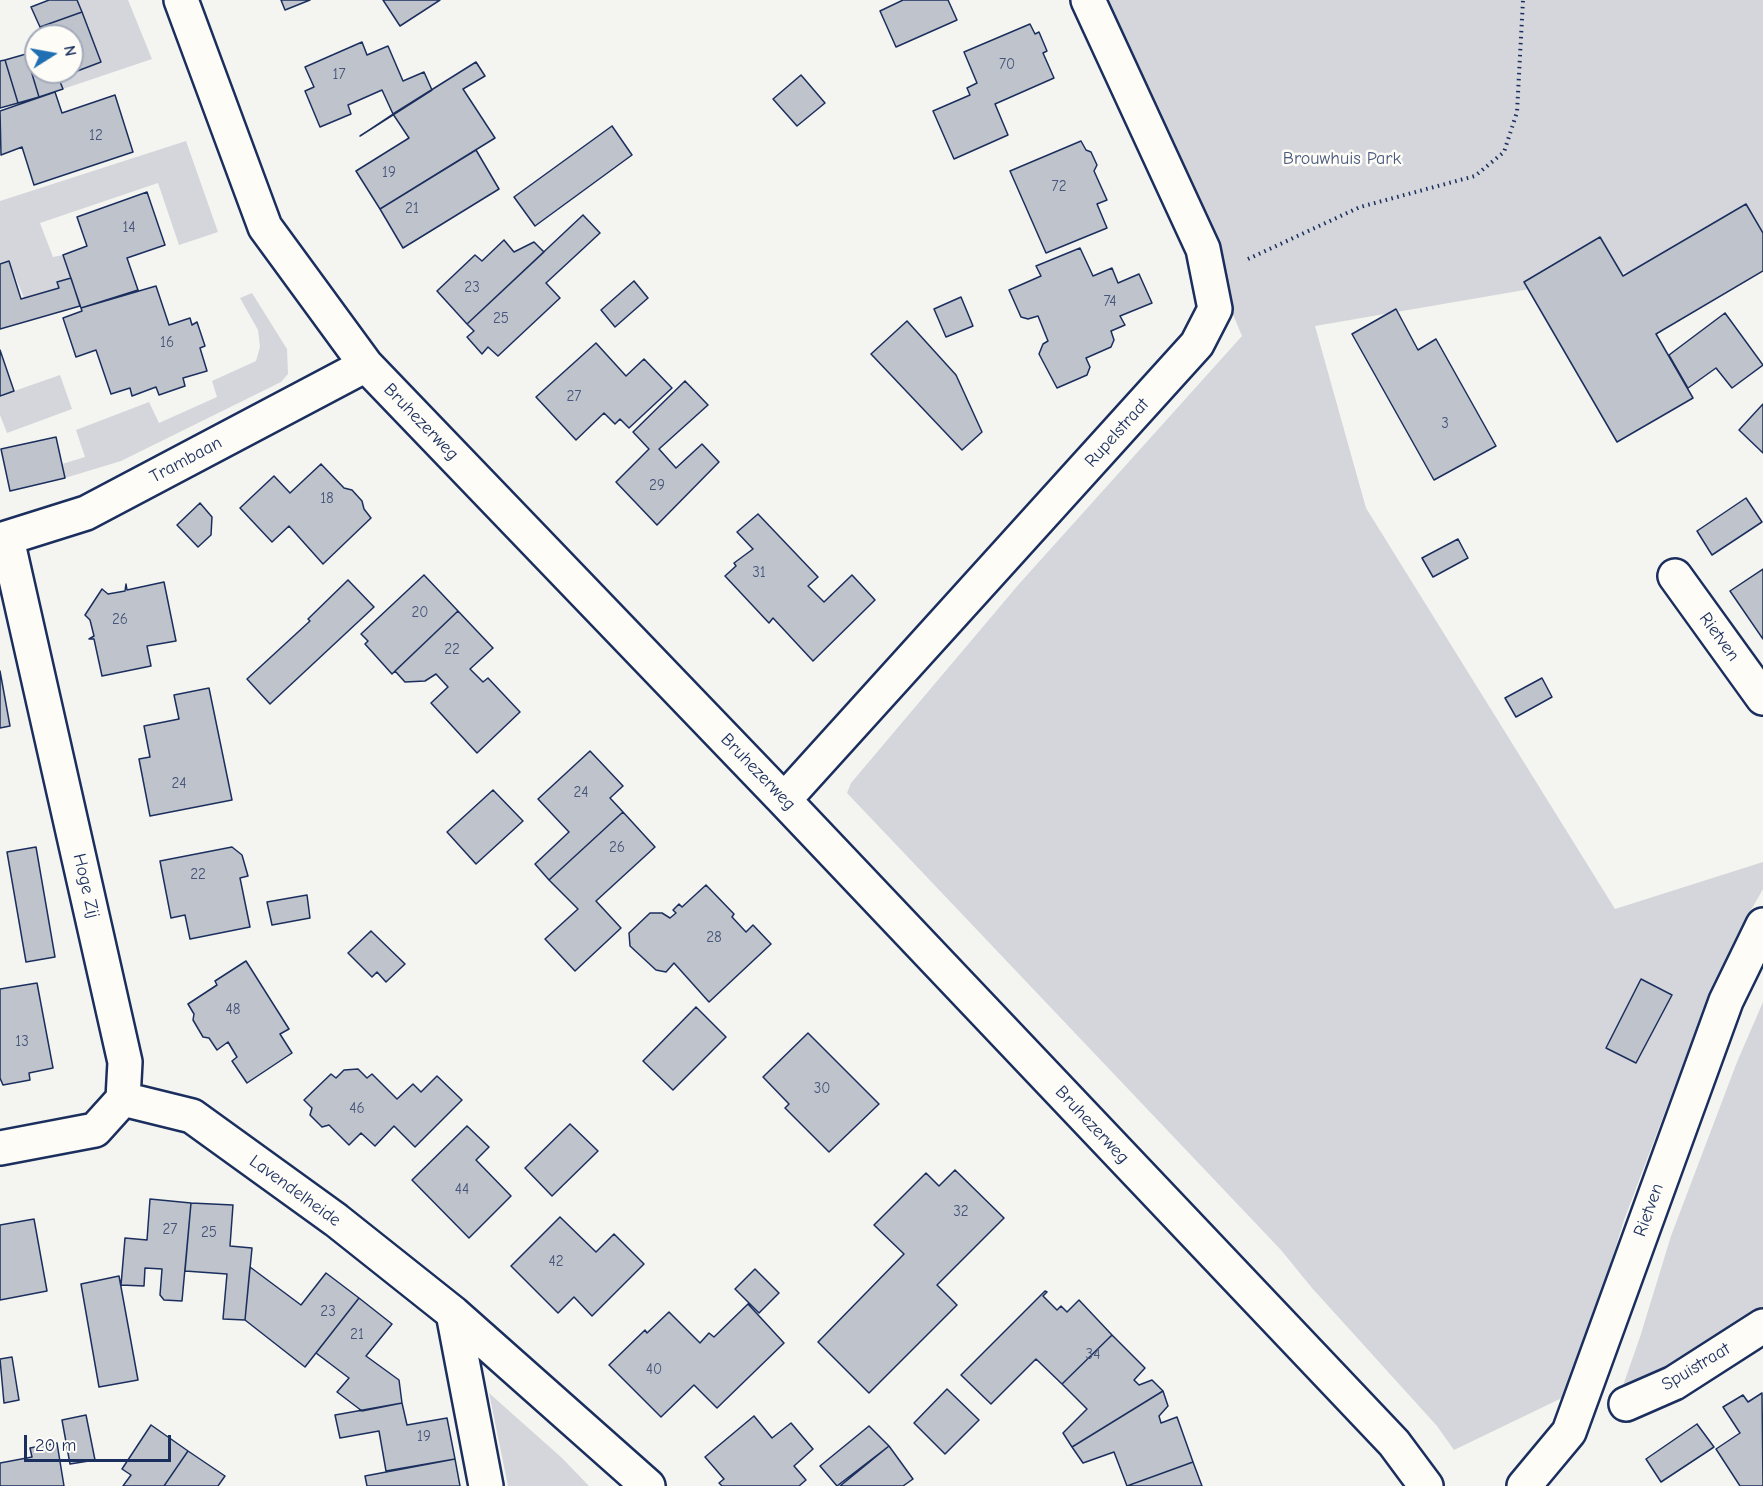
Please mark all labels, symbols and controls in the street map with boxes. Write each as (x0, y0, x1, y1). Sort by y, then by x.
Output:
north arrow (24, 24, 84, 84)
text: N (60, 44, 80, 58)
house number: 70 (999, 56, 1015, 74)
house number: 17 (332, 66, 346, 84)
house number: 12 (89, 127, 103, 145)
park label: Brouwhuis Park (1283, 148, 1401, 170)
house number: 19 (382, 164, 396, 182)
house number: 72 (1052, 178, 1066, 196)
house number: 21 (405, 200, 419, 218)
house number: 14 (122, 219, 136, 237)
house number: 23 (464, 279, 480, 297)
house number: 74 (1103, 293, 1117, 311)
house number: 25 (493, 310, 509, 328)
house number: 16 (160, 334, 174, 352)
street label: Bruhezerweg (379, 379, 463, 465)
house number: 27 (567, 388, 581, 406)
street label: Rupelstraat (1080, 394, 1154, 472)
house number: 3 (1441, 415, 1449, 433)
street label: Trambaan (146, 432, 226, 488)
house number: 29 (649, 477, 665, 495)
house number: 18 (320, 490, 334, 508)
house number: 31 (752, 564, 766, 582)
house number: 20 (412, 604, 428, 622)
street label: Rietven (1694, 608, 1744, 666)
house number: 26 (112, 611, 128, 629)
house number: 22 (444, 641, 460, 659)
street label: Bruhezerweg (716, 729, 800, 815)
house number: 24 (171, 775, 187, 793)
house number: 24 (573, 784, 589, 802)
house number: 26 (609, 839, 625, 857)
street label: Hoge Zij (68, 851, 104, 921)
house number: 22 (190, 866, 206, 884)
house number: 28 (706, 929, 722, 947)
house number: 48 (226, 1001, 240, 1019)
house number: 13 (15, 1033, 29, 1051)
house number: 30 (814, 1080, 830, 1098)
street label: Bruhezerweg (1050, 1082, 1134, 1168)
house number: 46 (349, 1100, 365, 1118)
street label: Lavendelheide (245, 1151, 345, 1231)
street label: Rietven (1629, 1180, 1669, 1240)
house number: 44 (455, 1181, 469, 1199)
house number: 32 (953, 1203, 969, 1221)
house number: 27 (163, 1221, 177, 1239)
house number: 25 (201, 1224, 217, 1242)
house number: 42 (548, 1253, 564, 1271)
house number: 23 (320, 1303, 336, 1321)
house number: 21 (350, 1326, 364, 1344)
street label: Spuistraat (1658, 1338, 1734, 1396)
house number: 34 (1086, 1346, 1100, 1364)
house number: 40 (646, 1361, 662, 1379)
scale bar (27, 1423, 174, 1461)
house number: 19 (417, 1428, 431, 1446)
text: 20 m (35, 1435, 76, 1456)

